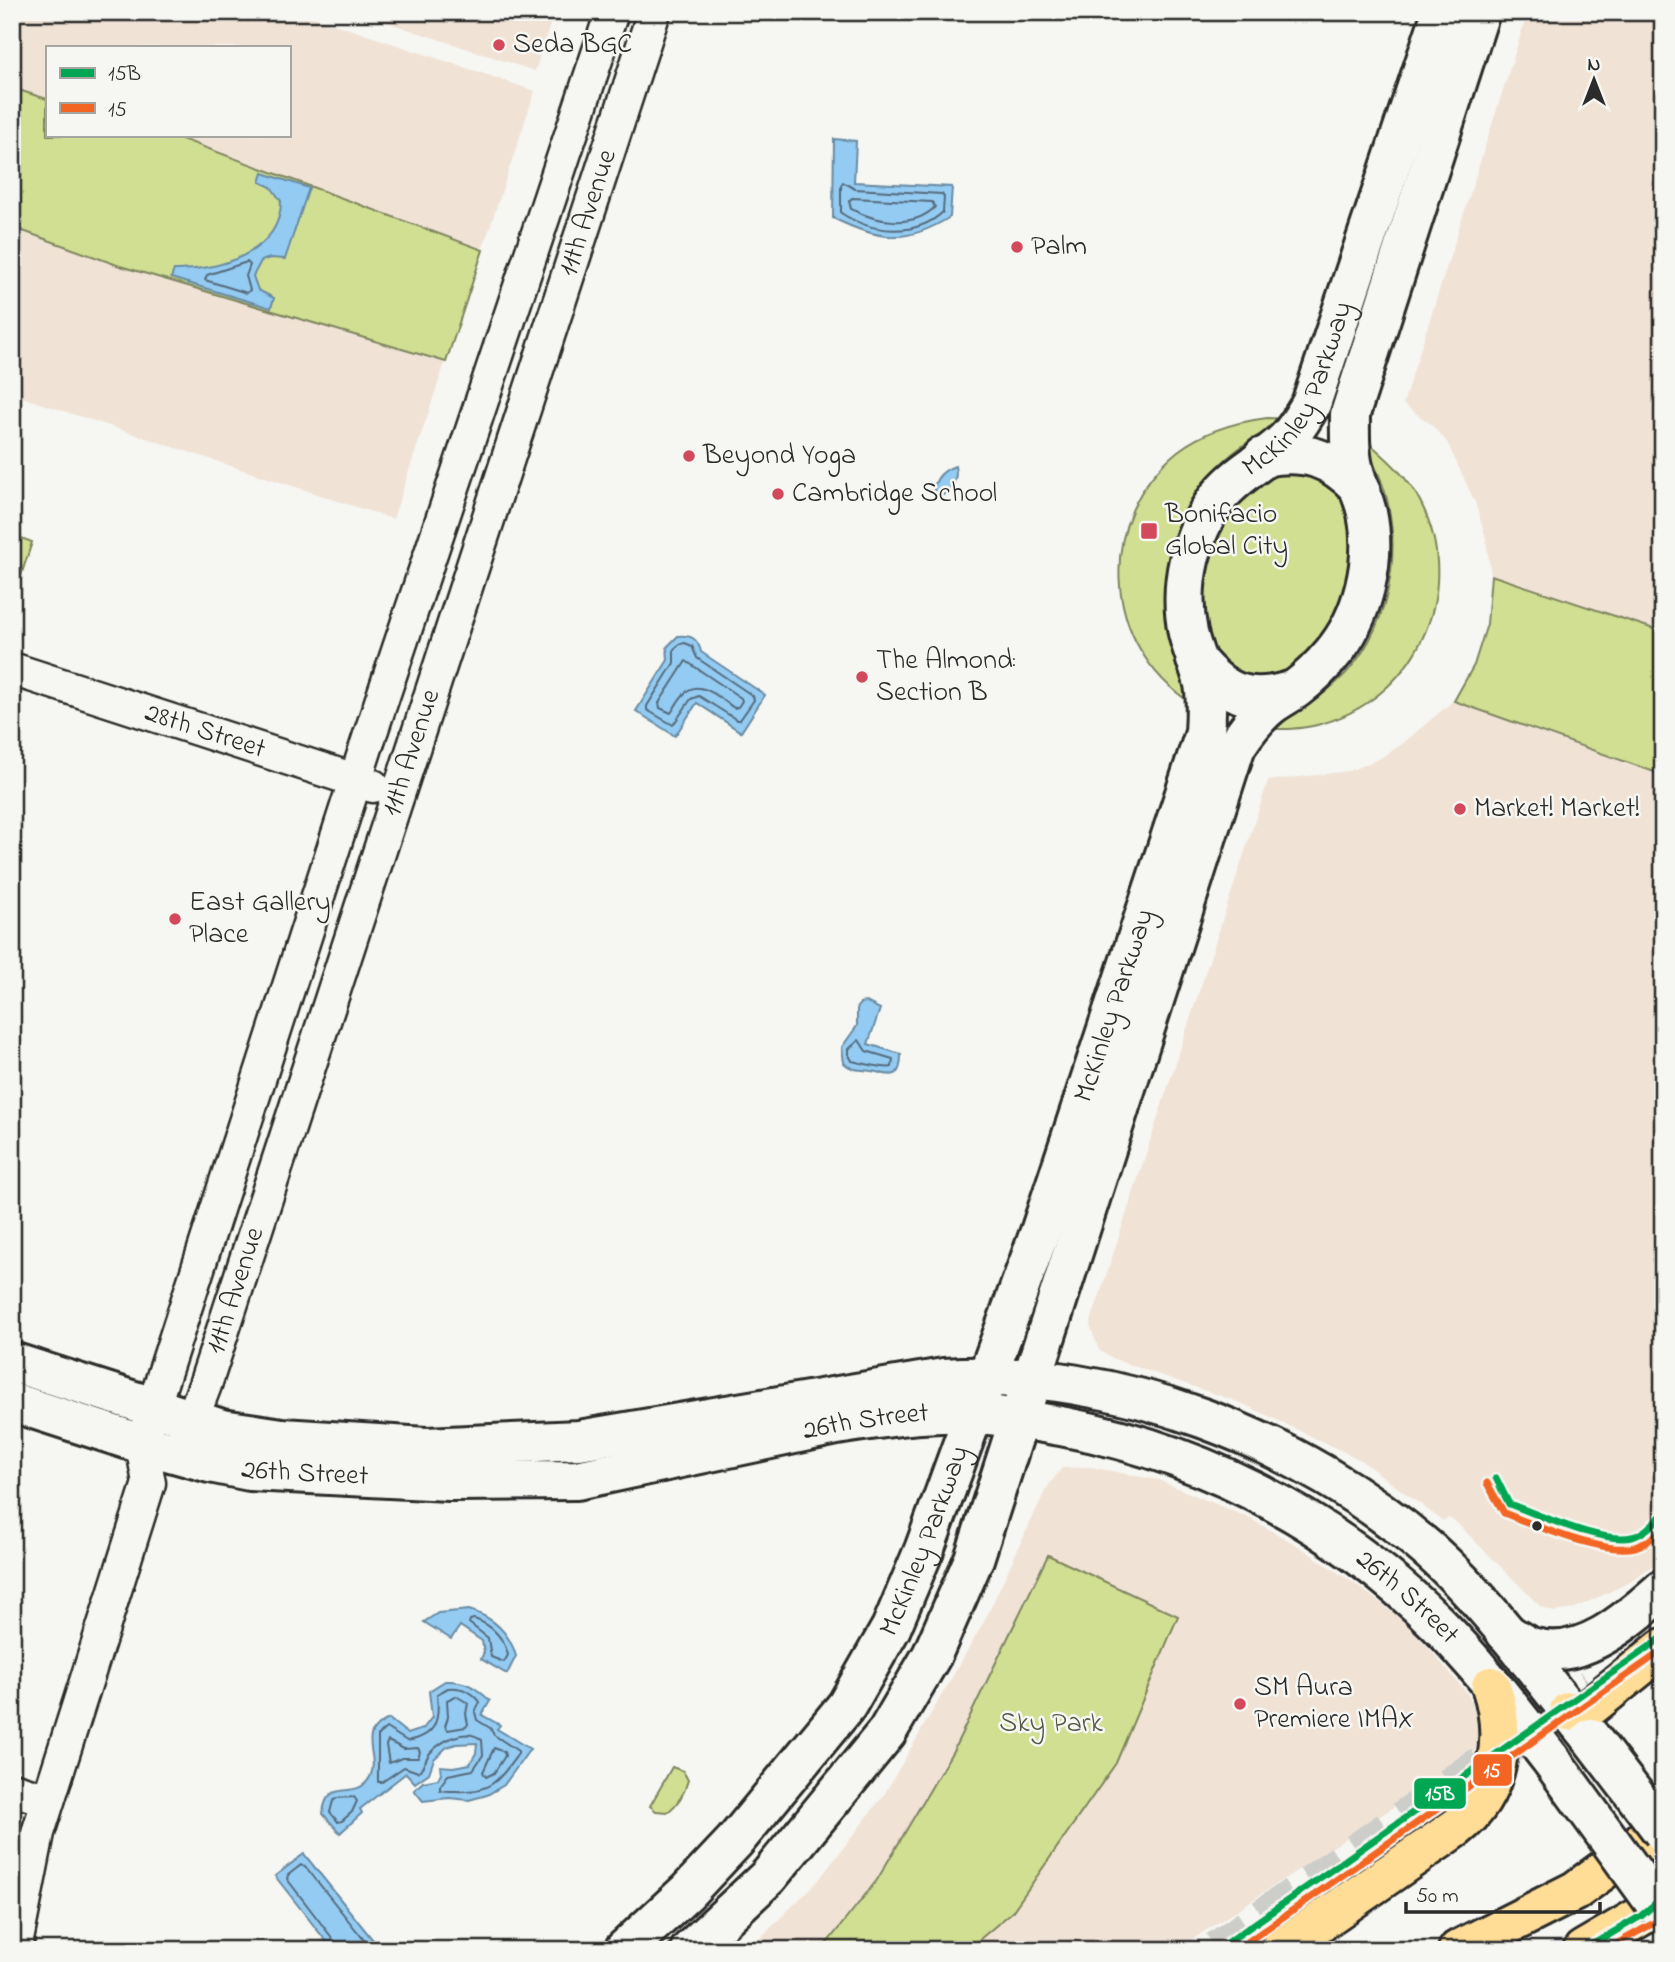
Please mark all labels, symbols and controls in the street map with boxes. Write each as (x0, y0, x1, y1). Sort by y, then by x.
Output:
place label: Seda BGC (513, 25, 632, 66)
marker: Seda BGC (491, 37, 507, 53)
legend (46, 46, 290, 136)
north arrow (1560, 46, 1630, 116)
text: N (1588, 52, 1601, 79)
text: 15B (108, 60, 141, 90)
text: 15 (108, 96, 127, 126)
street label: 11th Avenue (548, 144, 628, 282)
place label: Palm (1031, 227, 1087, 268)
marker: Palm (1009, 239, 1025, 255)
street label: McKinley Parkway (1234, 296, 1364, 488)
place label: Beyond Yoga (702, 436, 856, 477)
marker: Beyond Yoga (681, 448, 697, 464)
place label: Cambridge School (792, 474, 997, 515)
marker: Cambridge School (770, 486, 786, 502)
place label: Bonifacio Global City (1164, 495, 1288, 568)
marker: Bonifacio Global City (1139, 521, 1159, 541)
place label: The Almond: Section B (876, 641, 1016, 714)
marker: The Almond: Section B (854, 669, 870, 685)
street label: 11th Avenue (372, 684, 452, 822)
street label: 28th Street (139, 693, 271, 770)
place label: Market! Market! (1474, 789, 1639, 830)
marker: Market! Market! (1452, 801, 1468, 817)
place label: East Gallery Place (189, 883, 331, 956)
street label: McKinley Parkway (1064, 904, 1166, 1108)
marker: East Gallery Place (167, 911, 183, 927)
street label: 11th Avenue (196, 1222, 276, 1360)
street label: 26th Street (799, 1393, 930, 1452)
street label: McKinley Parkway (869, 1440, 981, 1643)
street label: 26th Street (238, 1449, 369, 1497)
unlabelled marker (1530, 1519, 1544, 1533)
street label: 26th Street (1347, 1540, 1468, 1654)
place label: SM Aura Premiere IMAX (1254, 1668, 1414, 1741)
marker: SM Aura Premiere IMAX (1232, 1696, 1248, 1712)
park label: Sky Park (999, 1704, 1103, 1745)
line badge: 15 (1472, 1753, 1513, 1787)
text: 15 (1484, 1759, 1501, 1786)
line badge: 15B (1413, 1777, 1467, 1810)
text: 15B (1425, 1782, 1455, 1809)
scale bar (1406, 1871, 1600, 1915)
text: 50 m (1416, 1882, 1459, 1912)

